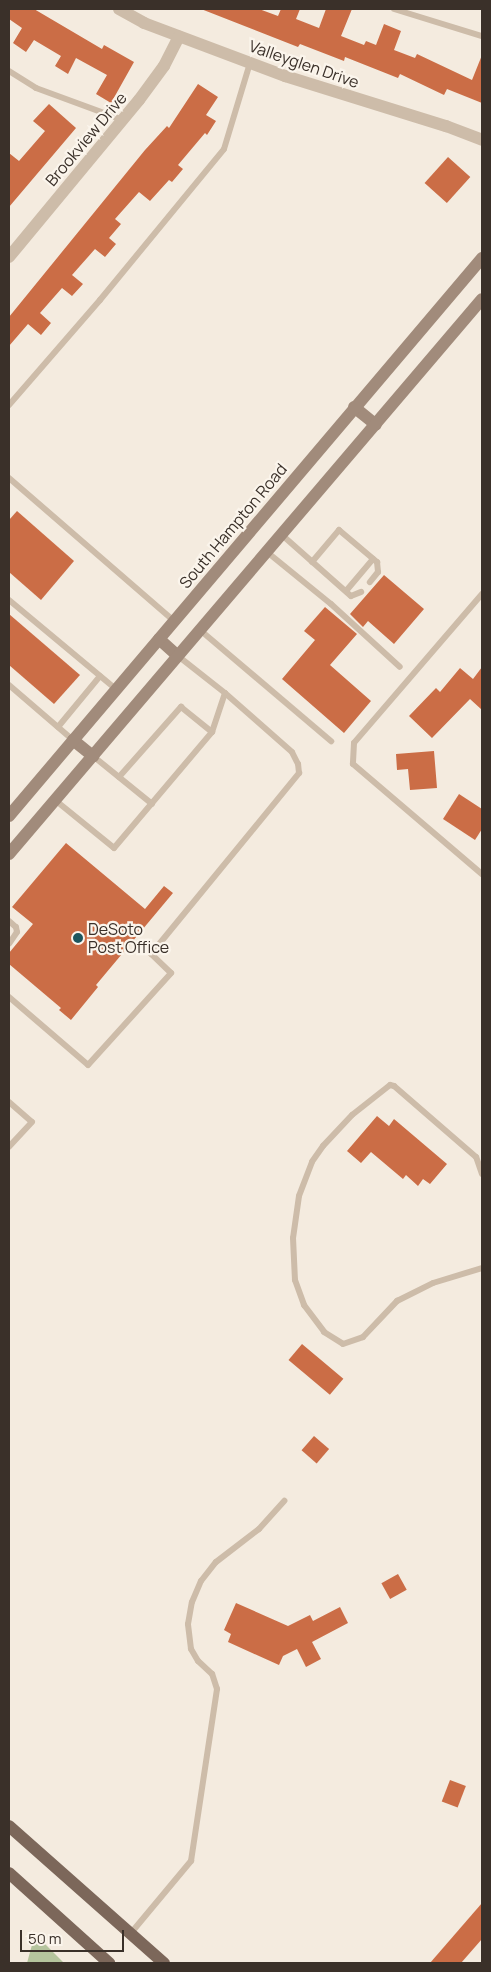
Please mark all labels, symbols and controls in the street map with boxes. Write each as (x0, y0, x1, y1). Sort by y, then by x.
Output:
street label: Valleyglen Drive (246, 36, 362, 92)
street label: Brookview Drive (41, 88, 131, 190)
street label: South Hampton Road (175, 460, 291, 592)
place label: DeSoto Post Office (88, 919, 169, 957)
marker: DeSoto Post Office (72, 932, 84, 944)
scale bar (22, 1920, 126, 1952)
text: 50 m (28, 1928, 62, 1949)

